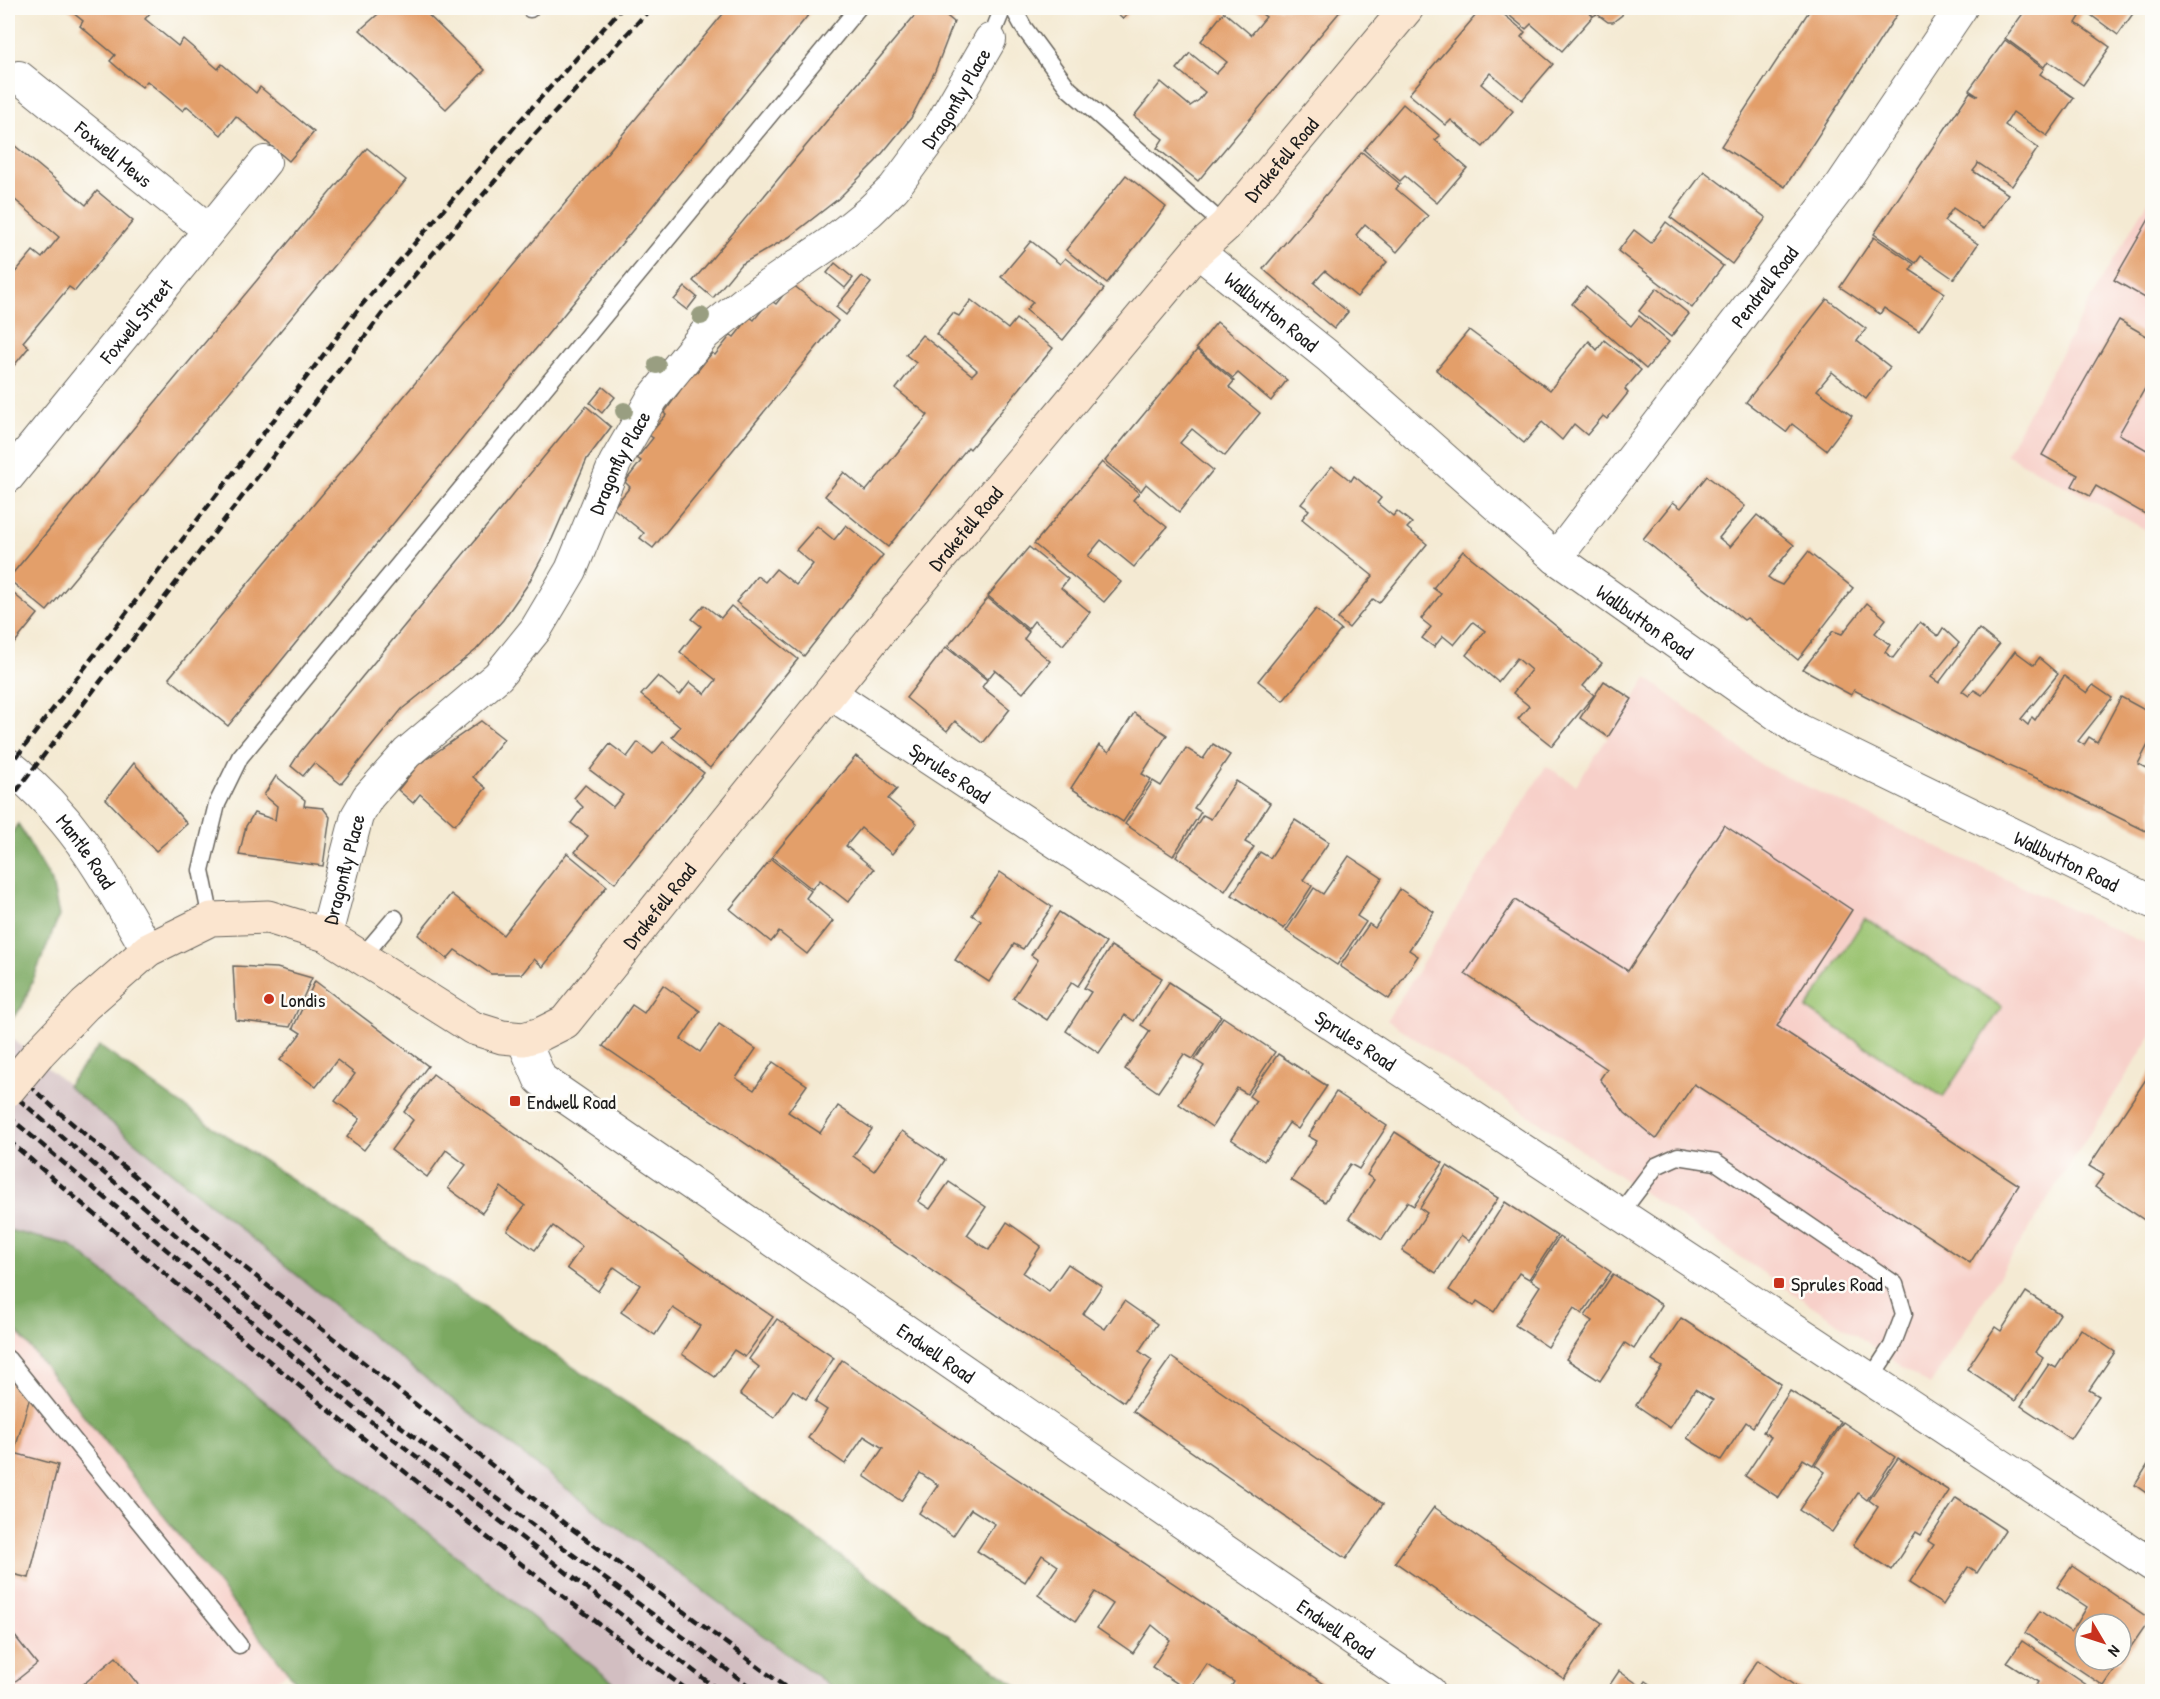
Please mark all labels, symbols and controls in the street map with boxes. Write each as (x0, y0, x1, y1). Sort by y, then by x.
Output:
street label: Dragonfly Place (915, 43, 996, 153)
street label: Drakefell Road (1238, 111, 1324, 207)
street label: Foxwell Mews (69, 114, 158, 193)
street label: Pendrell Road (1724, 240, 1804, 333)
street label: Wallbutton Road (1219, 265, 1325, 357)
street label: Foxwell Street (92, 272, 179, 369)
street label: Dragonfly Place (582, 405, 656, 518)
street label: Drakefell Road (922, 480, 1008, 576)
street label: Wallbutton Road (1591, 578, 1700, 665)
street label: Sprules Road (904, 736, 996, 809)
street label: Mantle Road (51, 808, 122, 894)
street label: Dragonfly Place (316, 811, 370, 927)
street label: Wallbutton Road (2010, 823, 2124, 897)
street label: Drakefell Road (616, 857, 702, 954)
place label: Londis (281, 986, 326, 1013)
marker: Londis (262, 992, 276, 1006)
street label: Sprules Road (1310, 1003, 1402, 1077)
place label: Endwell Road (527, 1088, 616, 1115)
marker: Endwell Road (508, 1094, 522, 1108)
place label: Sprules Road (1791, 1270, 1883, 1297)
marker: Sprules Road (1772, 1276, 1786, 1290)
street label: Endwell Road (892, 1316, 981, 1389)
street label: Endwell Road (1292, 1592, 1381, 1665)
north arrow (2073, 1612, 2133, 1672)
text: N (2103, 1641, 2126, 1662)

